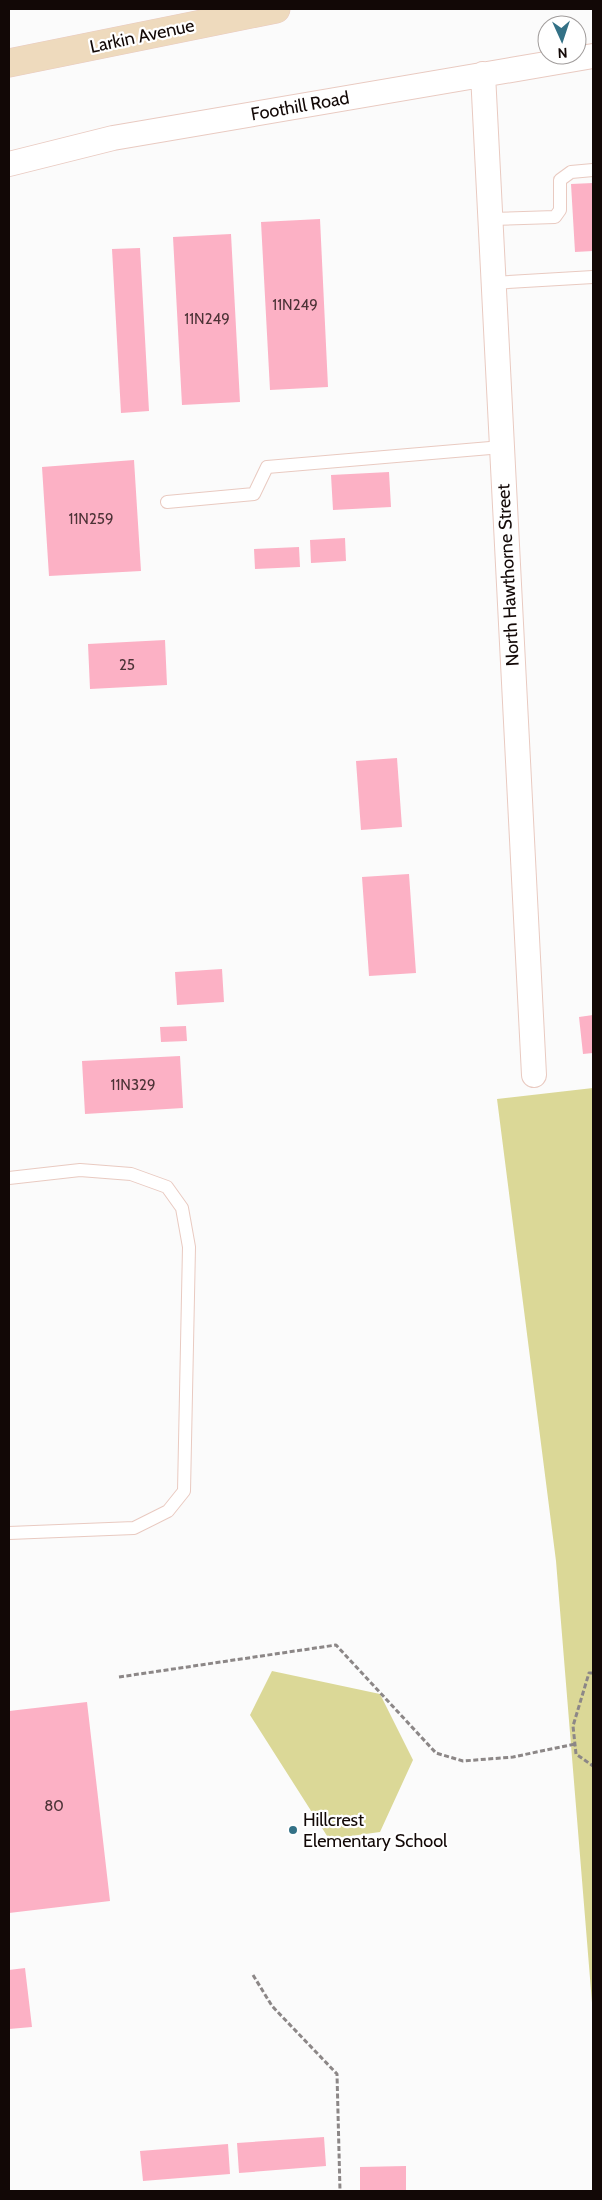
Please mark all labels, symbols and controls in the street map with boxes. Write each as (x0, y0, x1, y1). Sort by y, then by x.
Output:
street label: Larkin Avenue (88, 14, 196, 58)
north arrow (537, 15, 587, 65)
text: N (557, 44, 568, 62)
street label: Foothill Road (249, 87, 351, 125)
house number: 11N249 (272, 296, 318, 314)
house number: 11N249 (184, 310, 230, 328)
street label: North Hawthorne Street (492, 483, 524, 667)
house number: 11N259 (69, 510, 113, 528)
house number: 25 (119, 656, 135, 674)
house number: 11N329 (111, 1076, 155, 1094)
house number: 80 (44, 1797, 64, 1815)
place label: Hillcrest Elementary School (303, 1809, 448, 1852)
marker: Hillcrest Elementary School (287, 1824, 299, 1836)

